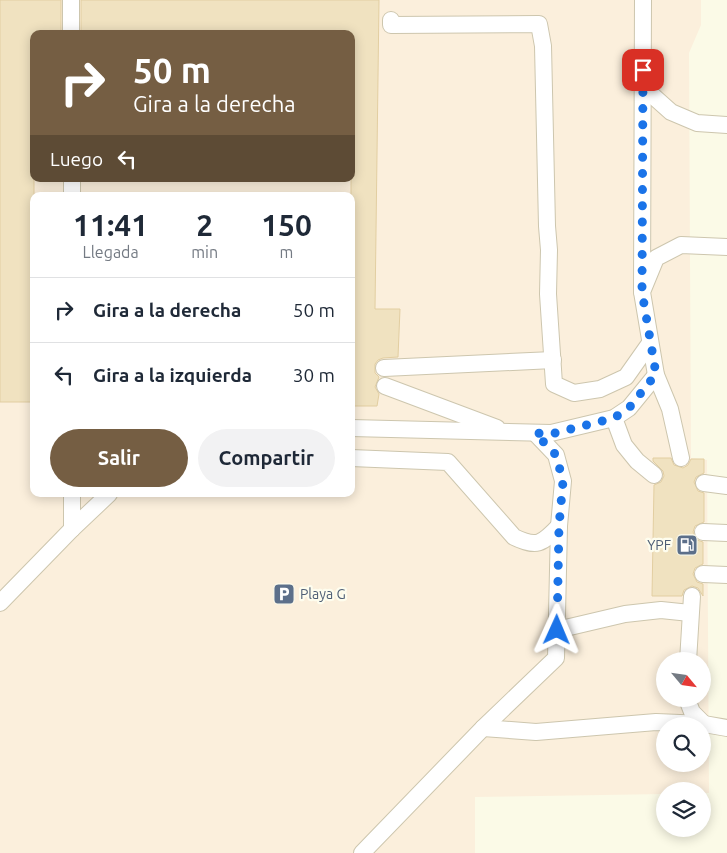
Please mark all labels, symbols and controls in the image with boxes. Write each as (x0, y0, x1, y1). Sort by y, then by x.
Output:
pin (622, 49, 664, 91)
icon: right (50, 50, 115, 115)
text: 50 m (133, 50, 211, 90)
icon: arrive (629, 56, 657, 84)
text: Gira a la derecha (133, 91, 296, 116)
icon: left (113, 145, 141, 173)
text: Luego (50, 148, 103, 170)
text: 11:41 (73, 208, 148, 242)
text: 2 (196, 208, 213, 242)
text: 150 (261, 208, 312, 242)
text: Llegada (83, 243, 139, 261)
text: min (191, 243, 218, 261)
text: m (280, 243, 293, 261)
icon: right (50, 296, 78, 324)
text: Gira a la derecha (93, 299, 241, 321)
text: 50 m (293, 299, 335, 321)
icon: left (50, 361, 78, 389)
text: Gira a la izquierda (93, 364, 252, 386)
text: 30 m (293, 364, 335, 386)
button: Salir (50, 429, 188, 487)
button: Compartir (198, 429, 335, 487)
fuel station icon: YPF (675, 533, 699, 557)
place label: YPF (647, 537, 671, 553)
parking icon: Playa G (272, 582, 296, 606)
place label: Playa G (300, 586, 346, 602)
position arrow (530, 603, 582, 655)
north arrow (656, 652, 711, 708)
map controls (656, 652, 711, 837)
button: search (656, 717, 711, 772)
button: layers (656, 782, 711, 837)

